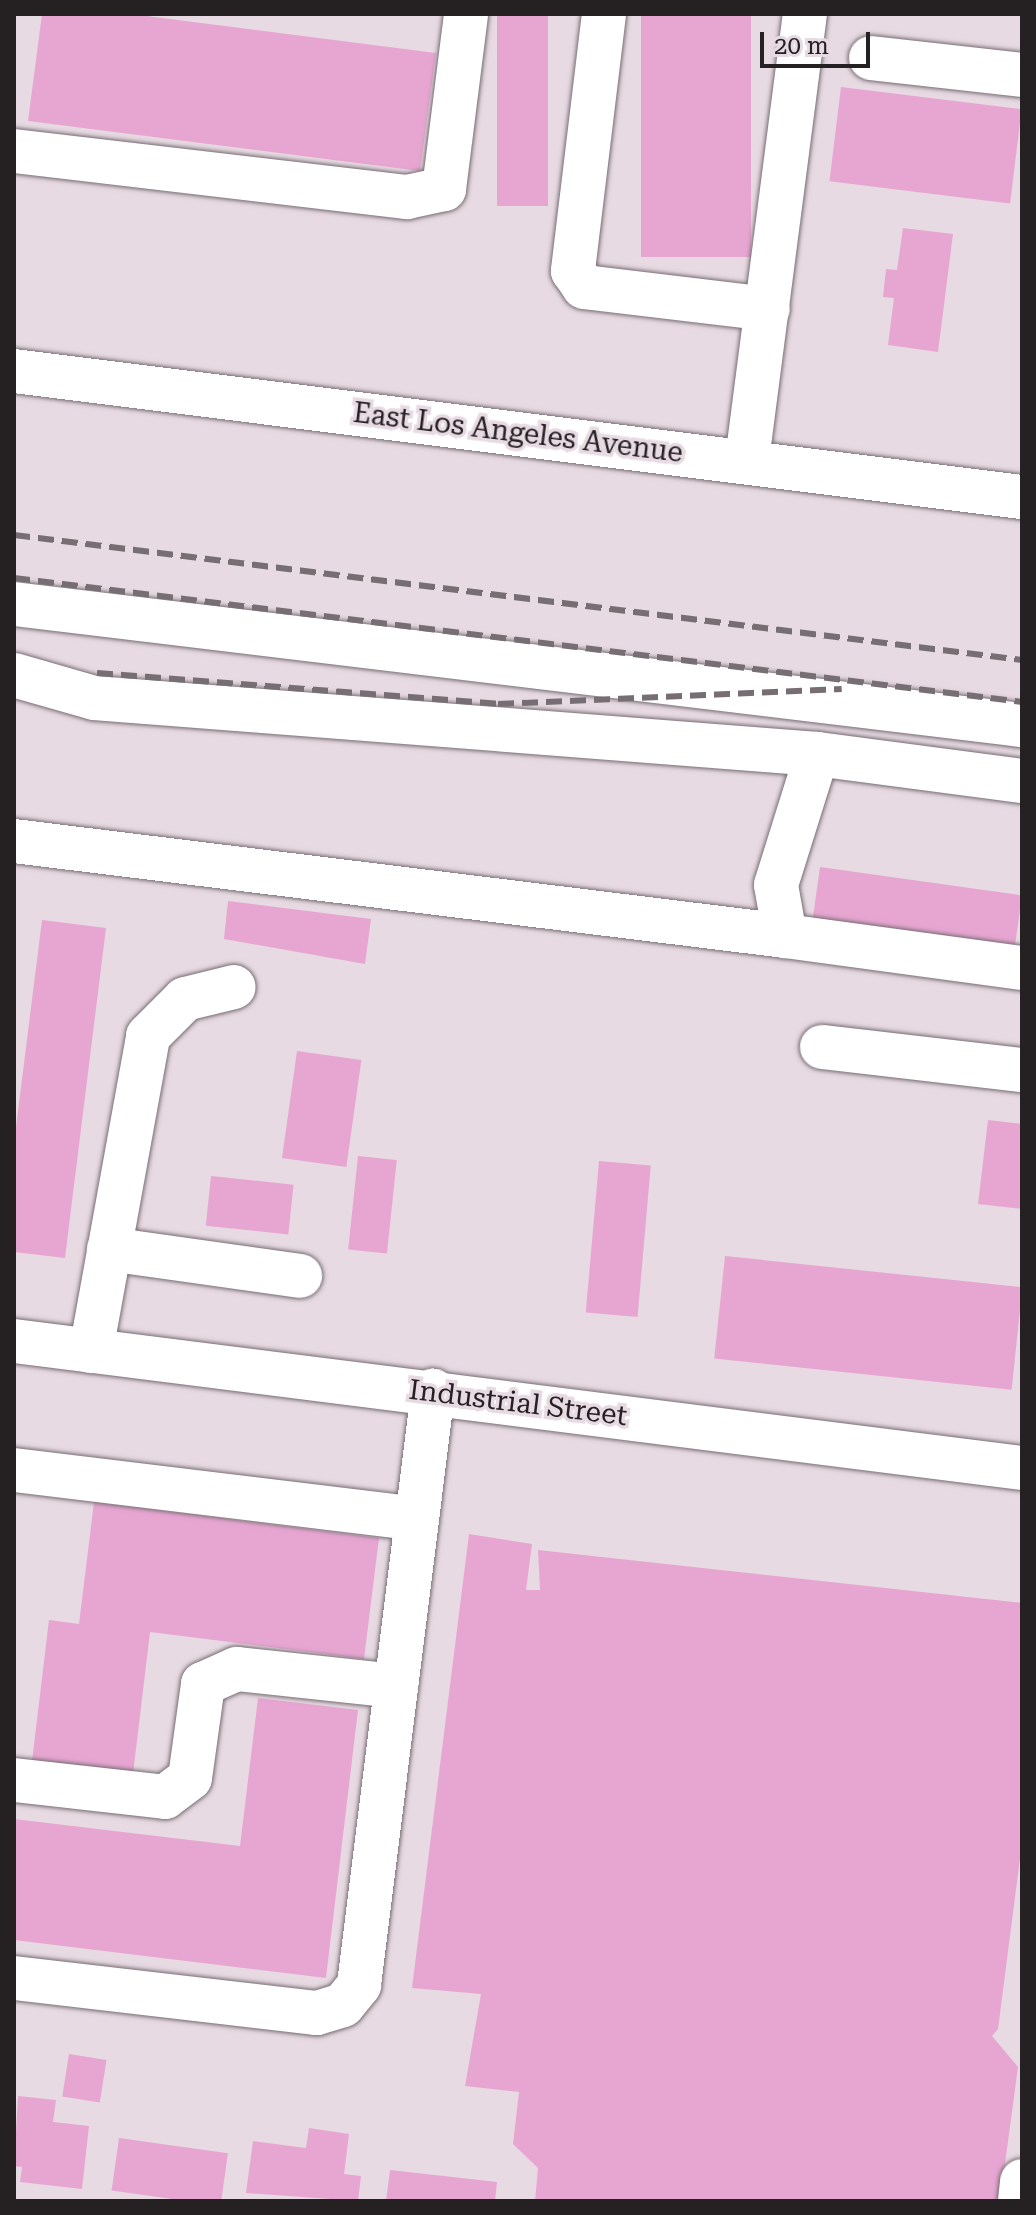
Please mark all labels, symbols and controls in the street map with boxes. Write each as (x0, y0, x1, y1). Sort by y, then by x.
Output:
scale bar (764, 16, 874, 66)
text: 20 m (774, 32, 829, 60)
street label: East Los Angeles Avenue (351, 396, 685, 470)
street label: Industrial Street (407, 1373, 629, 1433)

